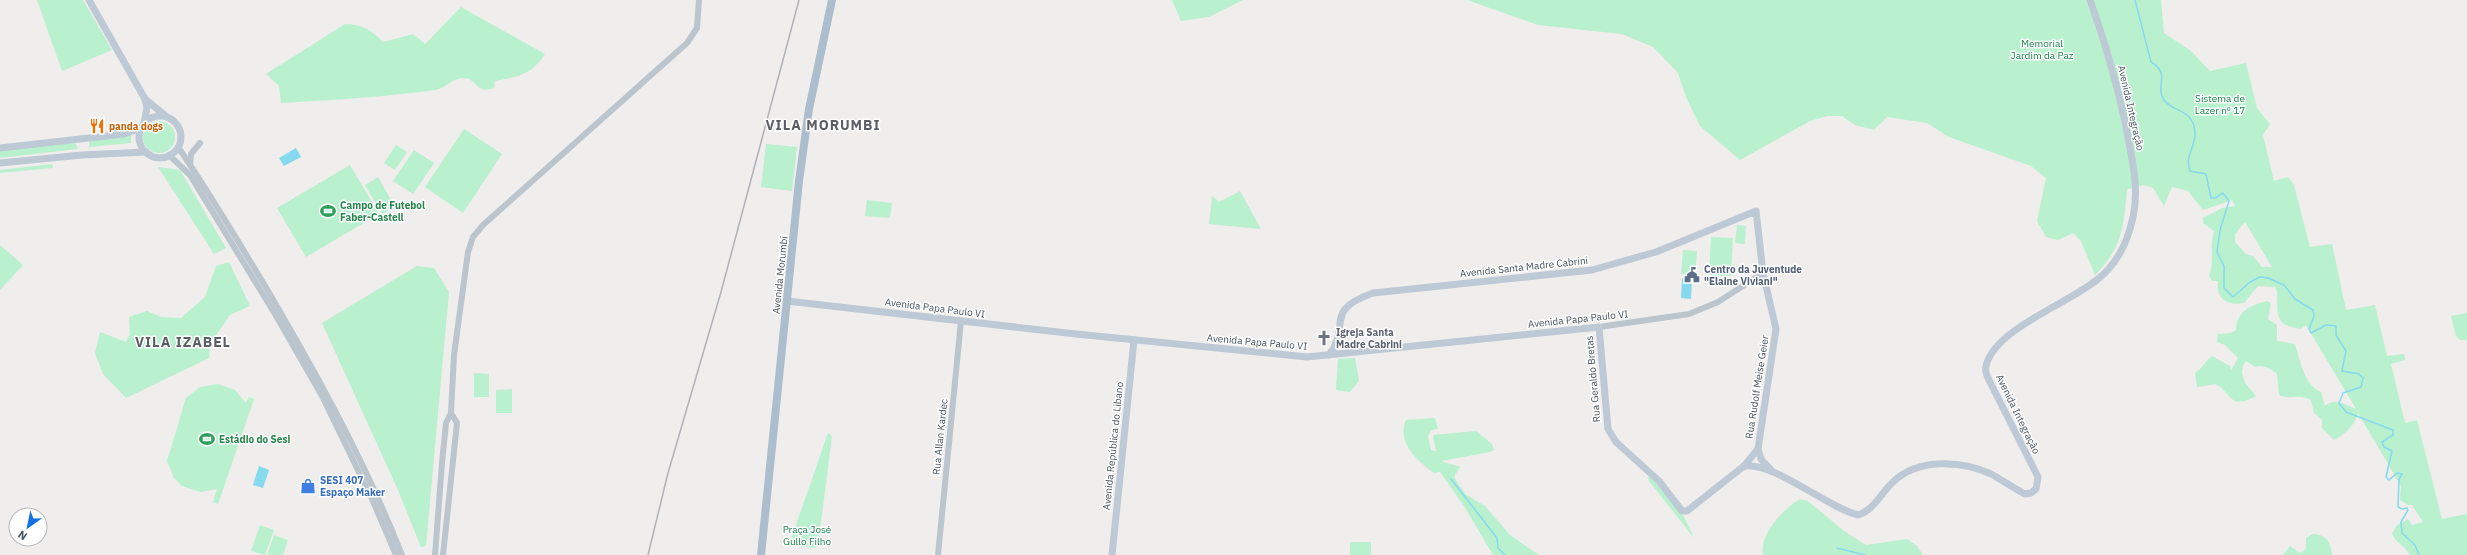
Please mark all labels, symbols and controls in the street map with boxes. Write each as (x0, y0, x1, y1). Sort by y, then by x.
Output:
park label: Memorial Jardim da Paz (2011, 37, 2074, 62)
street label: Avenida Integração (2115, 64, 2147, 152)
park label: Sistema de Lazer nº 17 (2195, 92, 2245, 117)
district label: VILA MORUMBI (766, 116, 880, 134)
restaurant icon: panda dogs (88, 117, 106, 135)
place label: panda dogs (109, 120, 163, 133)
place label: Campo de Futebol Faber-Castell (340, 199, 425, 224)
sports icon: Campo de Futebol Faber-Castell (319, 202, 337, 220)
street label: Avenida Morumbi (769, 235, 791, 315)
street label: Avenida Santa Madre Cabrini (1459, 254, 1589, 280)
place label: Centro da Juventude "Elaine Viviani" (1704, 263, 1802, 288)
public building icon: Centro da Juventude "Elaine Viviani" (1683, 266, 1701, 284)
street label: Avenida Papa Paulo VI (884, 295, 986, 321)
street label: Avenida Papa Paulo VI (1527, 307, 1629, 331)
place label: Igreja Santa Madre Cabrini (1336, 326, 1402, 351)
church icon: Igreja Santa Madre Cabrini (1315, 329, 1333, 347)
street label: Avenida Papa Paulo VI (1206, 331, 1308, 353)
district label: VILA IZABEL (135, 333, 231, 351)
street label: Rua Rudolf Meise Geier (1742, 334, 1772, 440)
street label: Rua Geraldo Bretas (1583, 335, 1603, 423)
street label: Avenida Integração (1993, 372, 2043, 456)
street label: Avenida República do Libano (1100, 381, 1126, 511)
street label: Rua Allan Kardec (930, 398, 950, 476)
sports icon: Estádio do Sesi (198, 430, 216, 448)
place label: Estádio do Sesi (219, 433, 290, 446)
place label: SESI 407 Espaço Maker (320, 474, 385, 499)
shop icon: SESI 407 Espaço Maker (299, 477, 317, 495)
north arrow (8, 507, 48, 547)
park label: Praça José Gullo Filho (783, 523, 832, 548)
text: N (15, 527, 30, 543)

